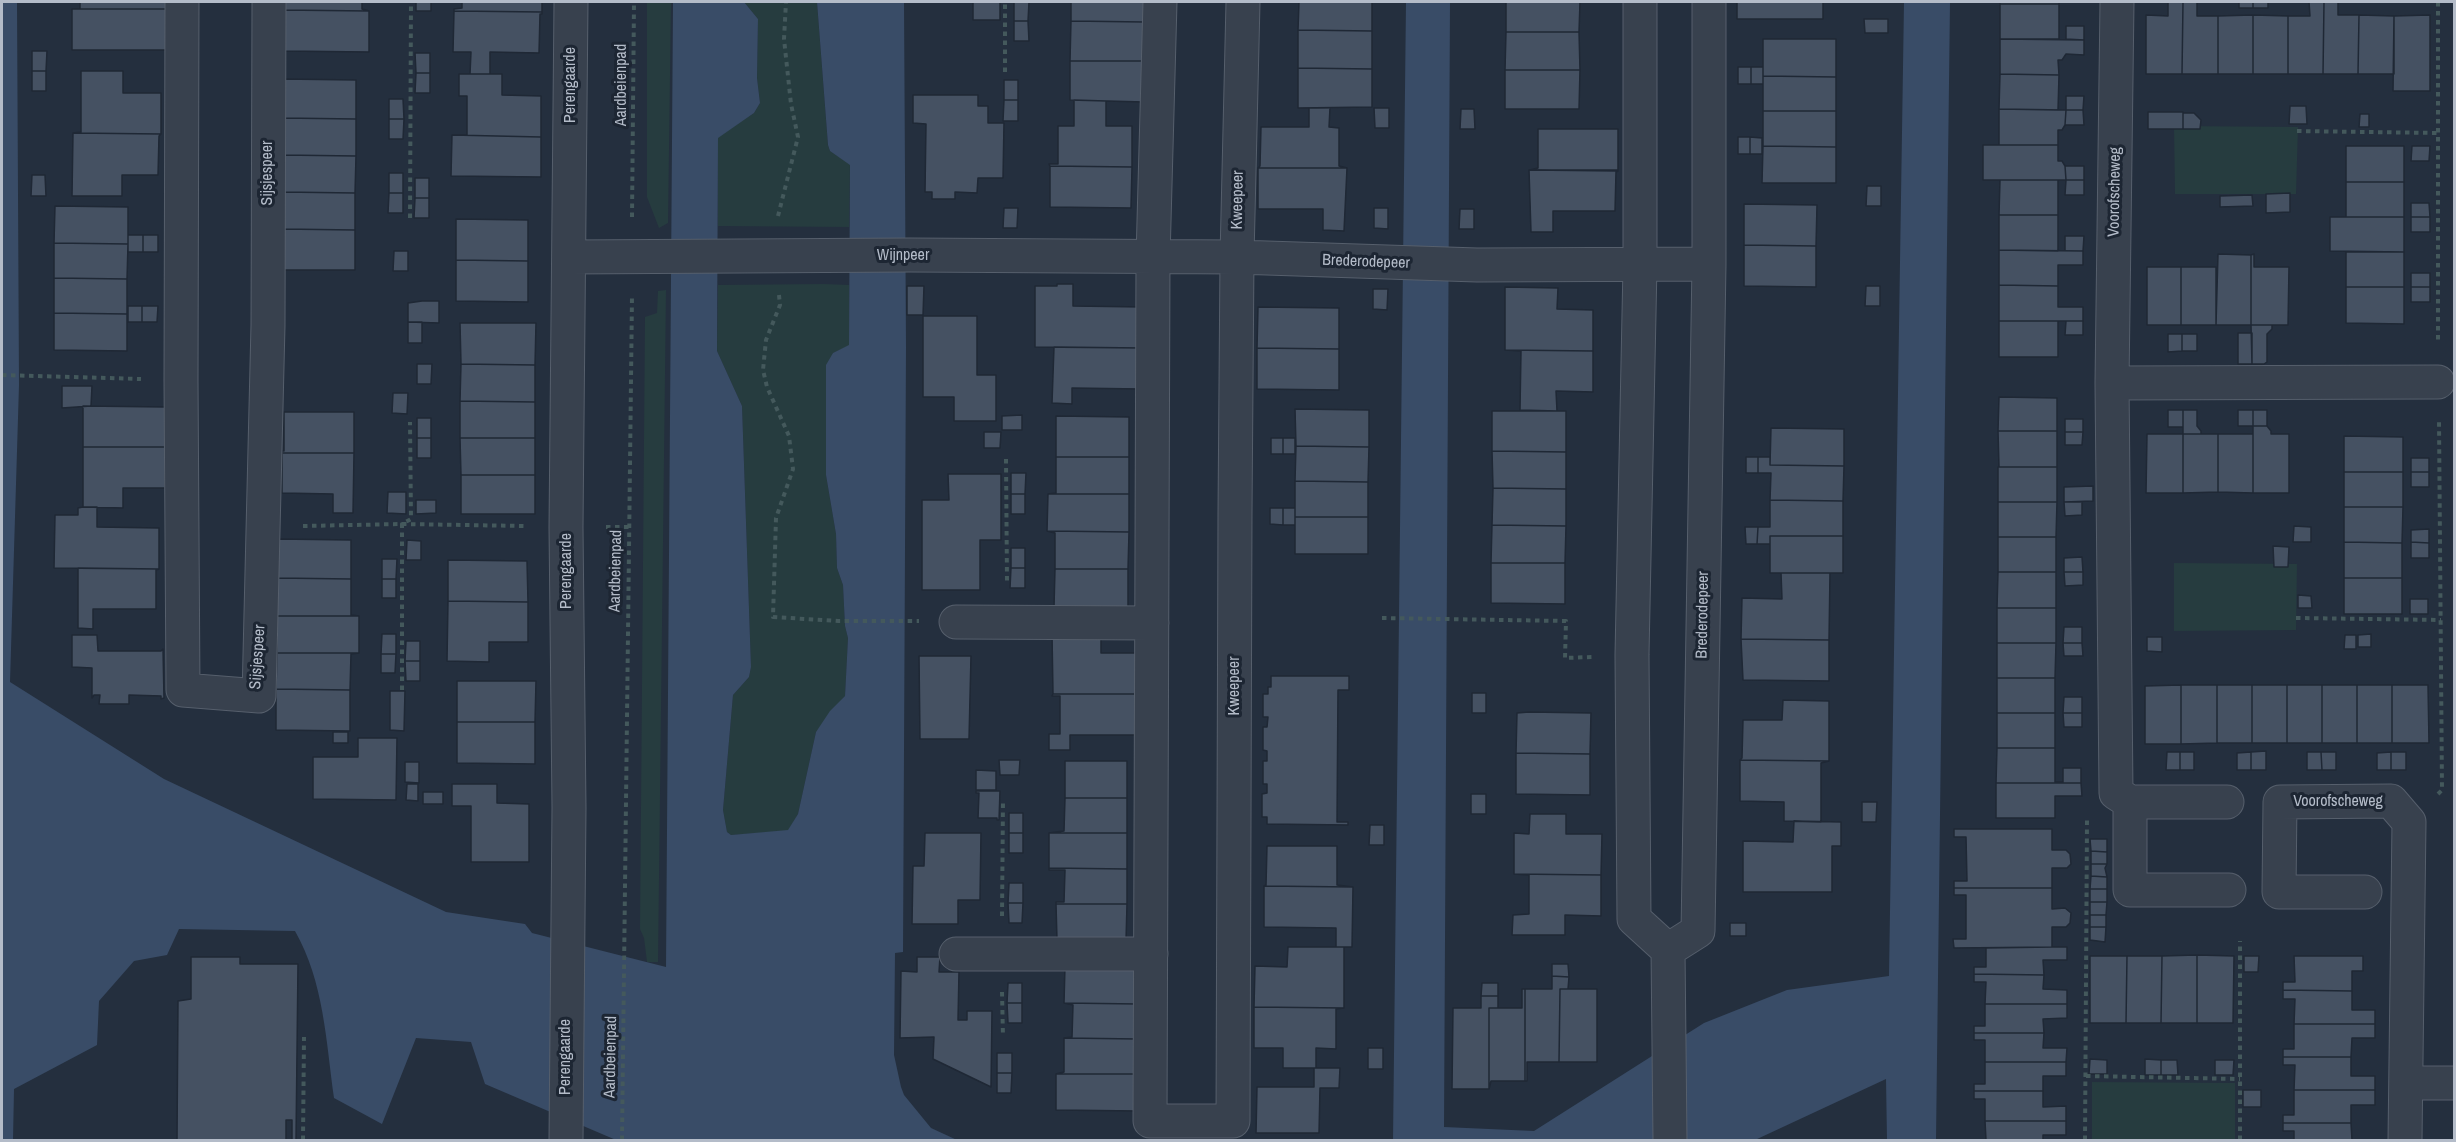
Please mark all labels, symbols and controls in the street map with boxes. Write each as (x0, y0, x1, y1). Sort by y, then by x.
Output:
street label: Aardbeienpad (612, 44, 632, 126)
street label: Perengaarde (561, 47, 581, 123)
street label: Sijsjespeer (258, 141, 278, 205)
street label: Voorofscheweg (2105, 147, 2125, 237)
street label: Kweepeer (1228, 170, 1248, 230)
street label: Wijnpeer (877, 246, 929, 266)
street label: Brederodepeer (1322, 251, 1410, 273)
street label: Aardbeienpad (606, 530, 626, 612)
street label: Perengaarde (557, 533, 577, 609)
street label: Brederodepeer (1693, 571, 1713, 659)
street label: Sijsjespeer (246, 624, 270, 690)
street label: Kweepeer (1225, 656, 1245, 716)
street label: Voorofscheweg (2293, 792, 2383, 812)
street label: Aardbeienpad (601, 1016, 621, 1098)
street label: Perengaarde (556, 1019, 576, 1095)

